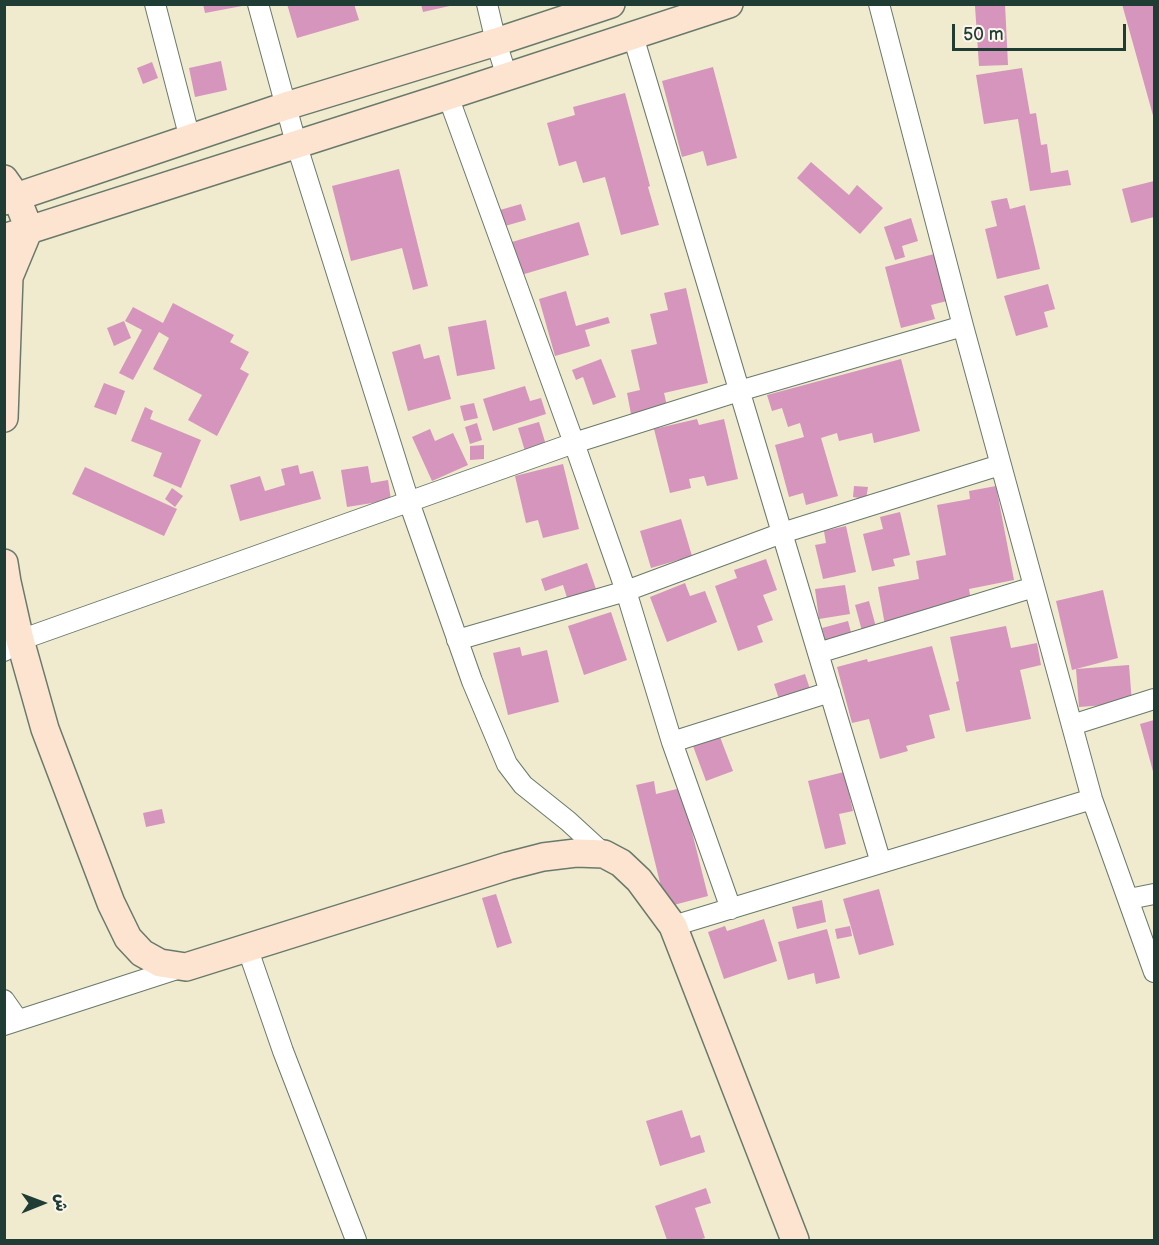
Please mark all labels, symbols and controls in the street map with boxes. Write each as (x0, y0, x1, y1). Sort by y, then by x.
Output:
scale bar (955, 12, 1129, 50)
text: 50 m (963, 24, 1004, 45)
north arrow (12, 1173, 72, 1233)
text: ش (51, 1194, 70, 1212)

